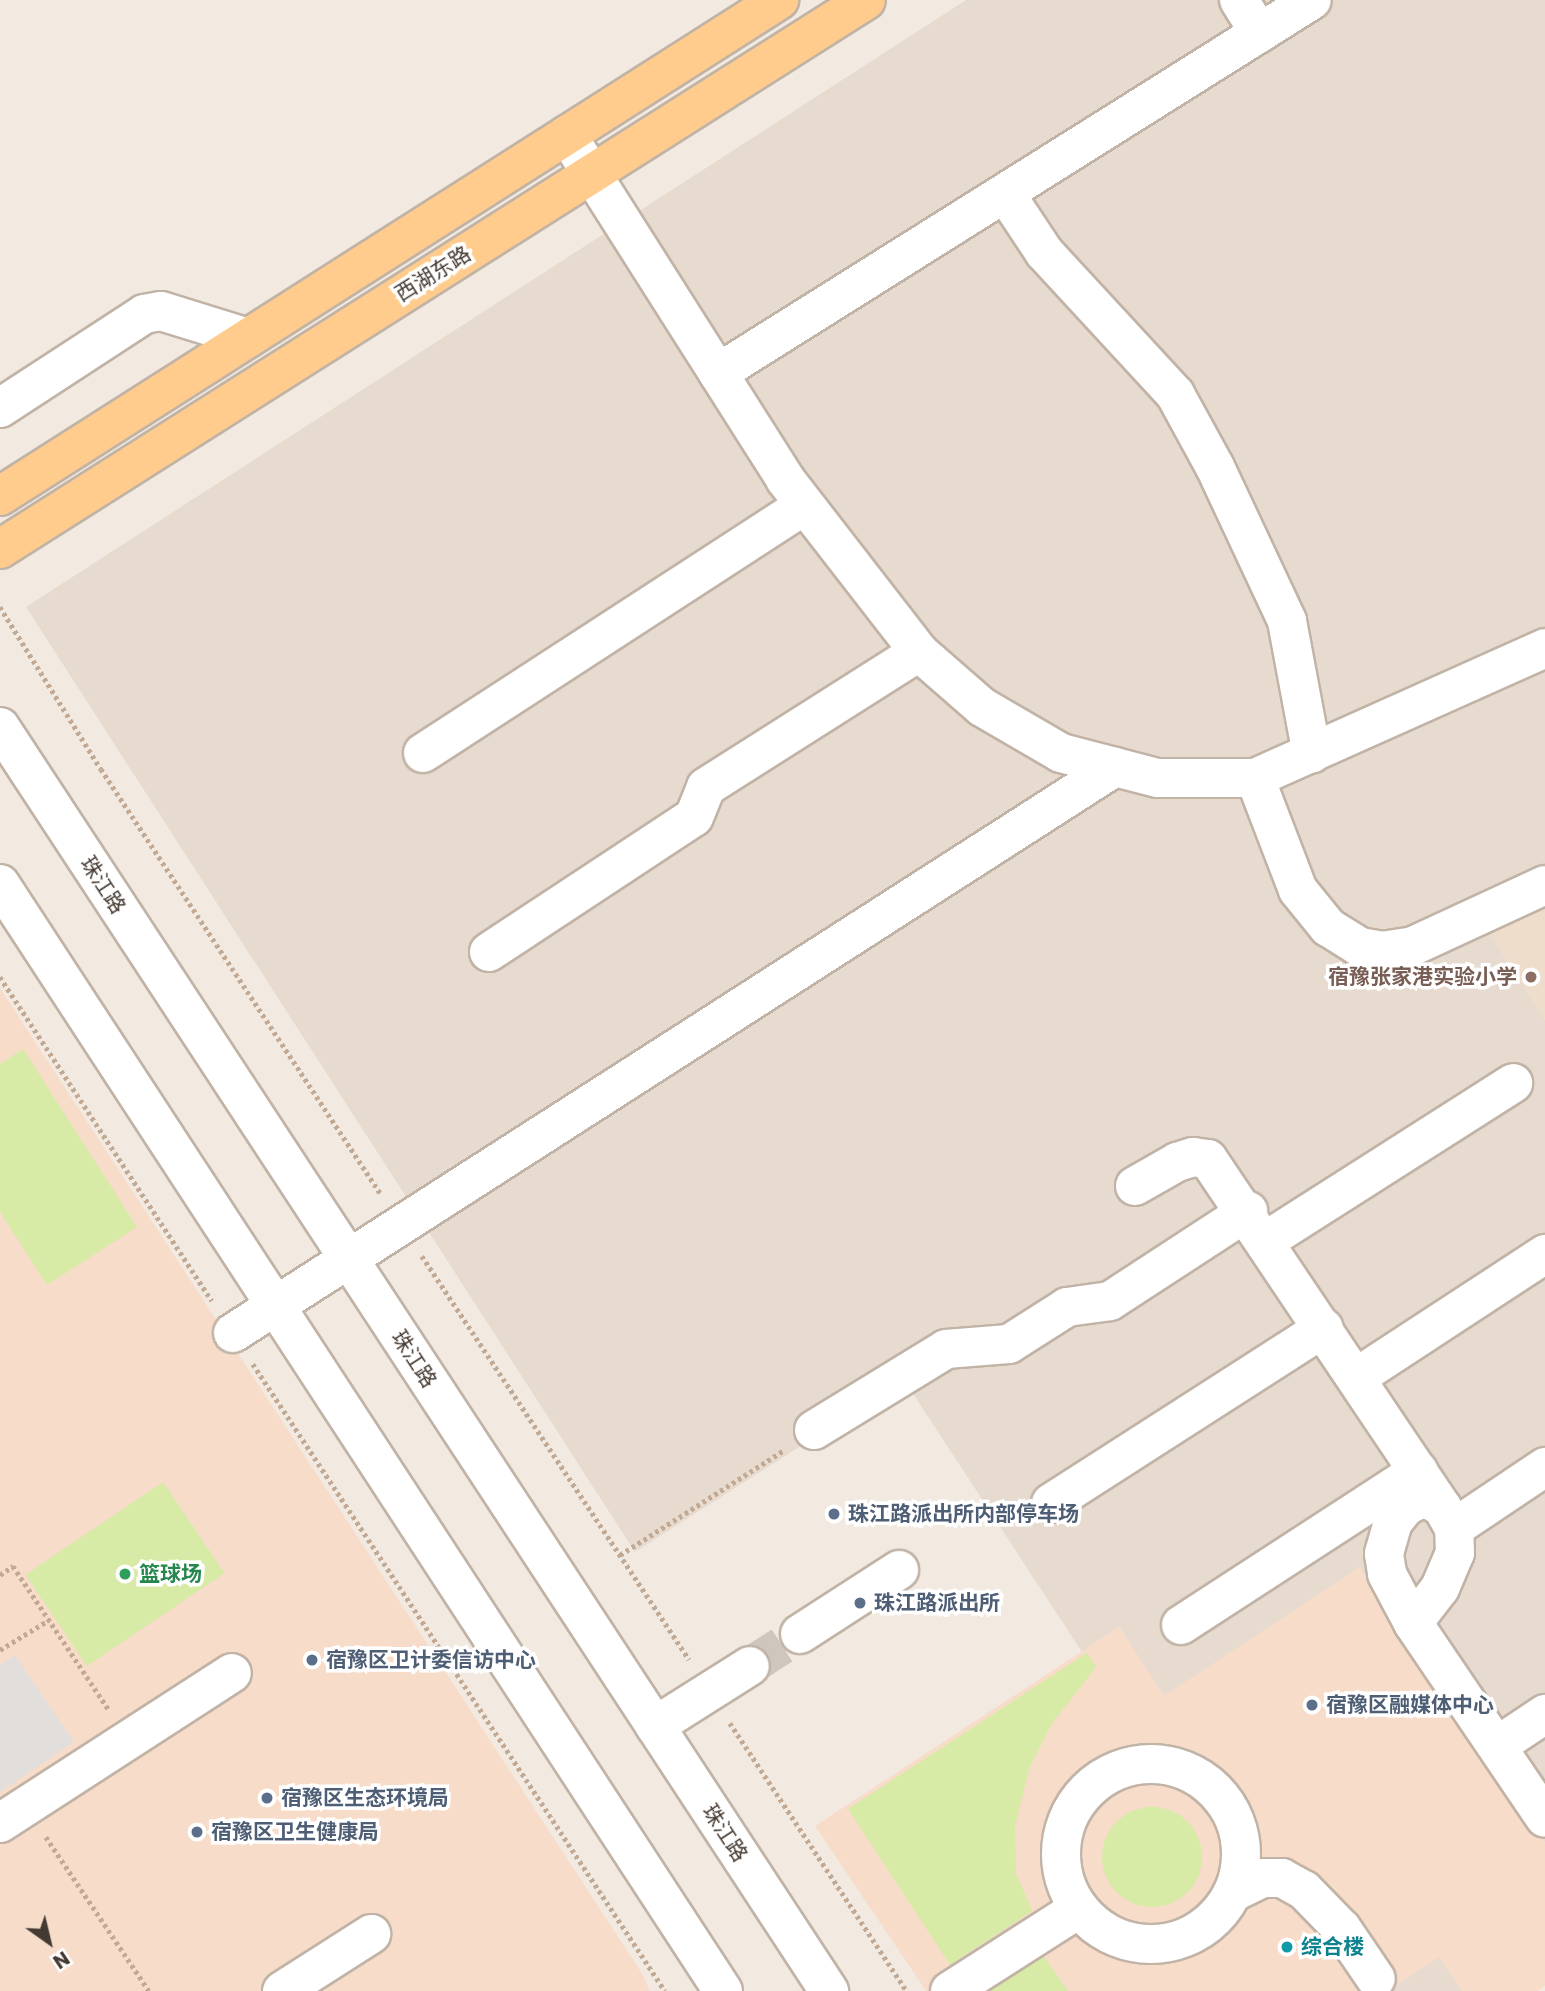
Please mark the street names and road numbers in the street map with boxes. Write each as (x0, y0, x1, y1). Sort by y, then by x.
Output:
street label: 西湖东路 (391, 241, 475, 307)
street label: 珠江路 (75, 852, 131, 918)
street label: 珠江路 (386, 1326, 442, 1392)
street label: 珠江路 (697, 1800, 753, 1866)

